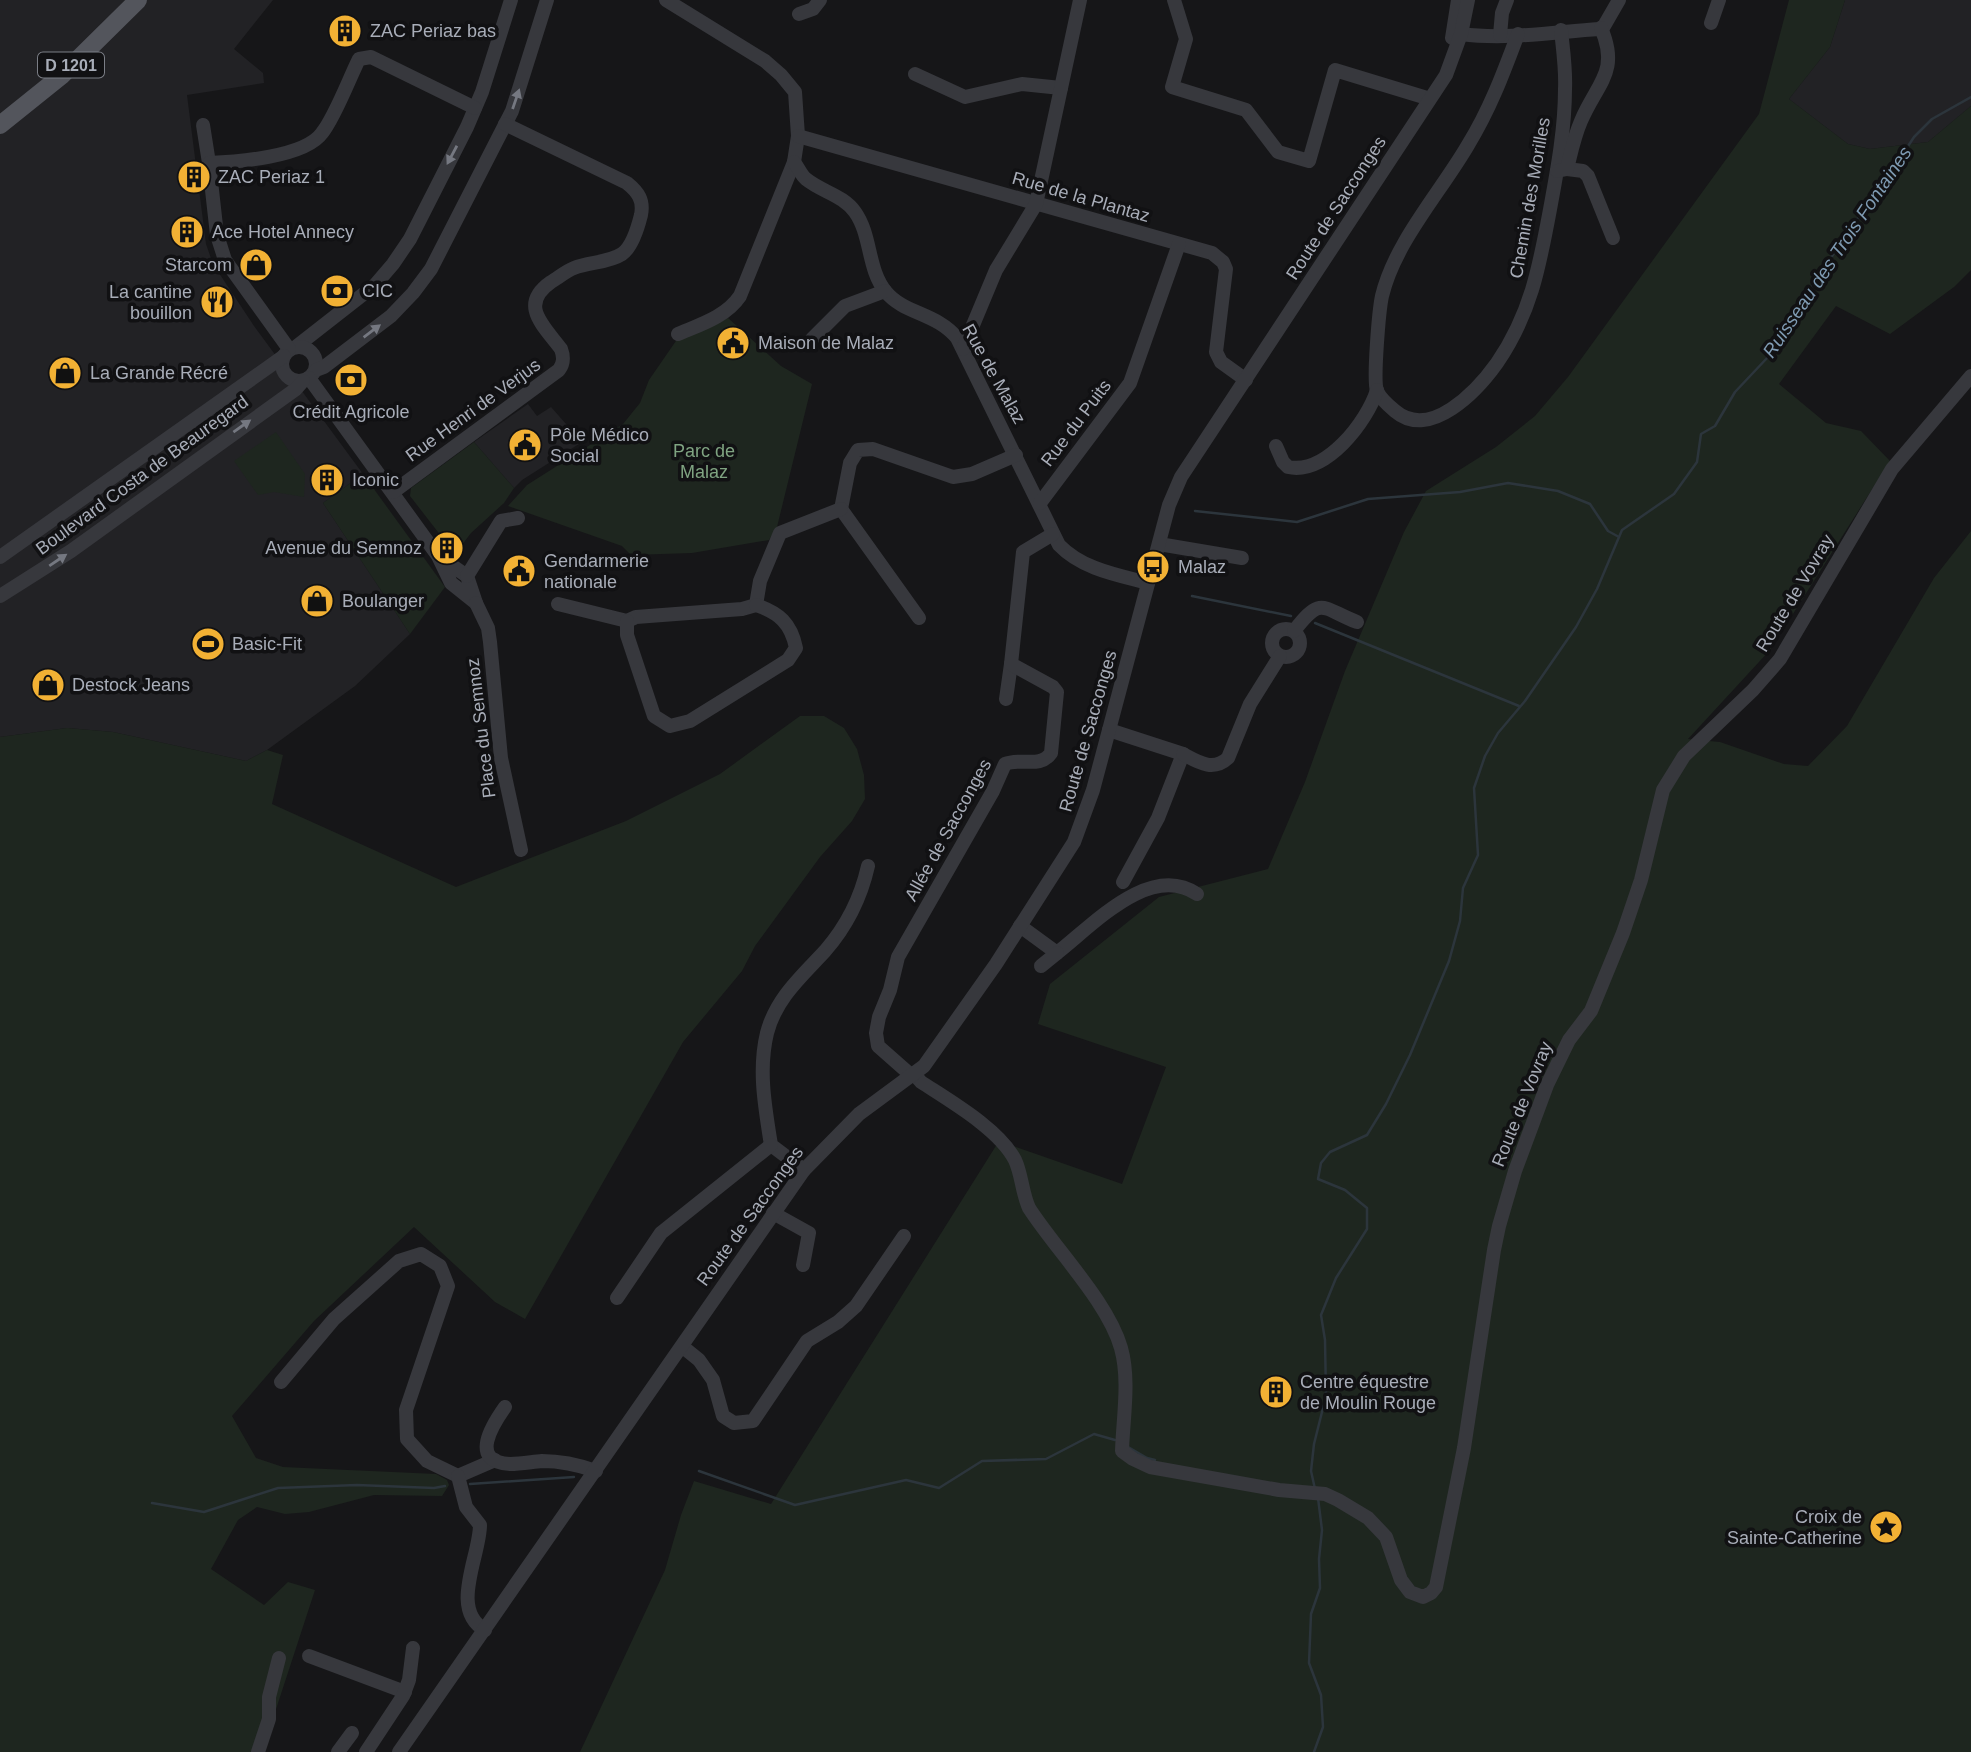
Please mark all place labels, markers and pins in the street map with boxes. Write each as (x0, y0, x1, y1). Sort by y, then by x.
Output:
building icon: ZAC Periaz bas (326, 12, 364, 50)
place label: ZAC Periaz bas (370, 21, 496, 41)
building icon: ZAC Periaz 1 (175, 158, 213, 196)
place label: ZAC Periaz 1 (218, 167, 325, 187)
building icon: Ace Hotel Annecy (168, 213, 206, 251)
place label: Ace Hotel Annecy (212, 222, 354, 242)
shop icon: Starcom (237, 246, 275, 284)
place label: Starcom (165, 255, 232, 275)
bank icon: CIC (318, 272, 356, 310)
place label: CIC (362, 281, 393, 301)
place label: La cantine bouillon (109, 282, 192, 323)
restaurant icon: La cantine bouillon (198, 283, 236, 321)
public building icon: Maison de Malaz (714, 324, 752, 362)
place label: Maison de Malaz (758, 333, 894, 353)
shop icon: La Grande Récré (46, 354, 84, 392)
bank icon: Crédit Agricole (332, 361, 370, 399)
place label: La Grande Récré (90, 363, 228, 383)
place label: Crédit Agricole (292, 402, 410, 422)
place label: Pôle Médico Social (550, 425, 649, 466)
public building icon: Pôle Médico Social (506, 426, 544, 464)
building icon: Iconic (308, 461, 346, 499)
place label: Iconic (352, 470, 399, 490)
building icon: Avenue du Semnoz (428, 529, 466, 567)
place label: Avenue du Semnoz (265, 538, 422, 558)
bus stop icon: Malaz (1134, 548, 1172, 586)
place label: Gendarmerie nationale (544, 551, 649, 592)
public building icon: Gendarmerie nationale (500, 552, 538, 590)
place label: Malaz (1178, 557, 1226, 577)
shop icon: Boulanger (298, 582, 336, 620)
place label: Boulanger (342, 591, 424, 611)
sports icon: Basic-Fit (189, 625, 227, 663)
place label: Basic-Fit (232, 634, 302, 654)
shop icon: Destock Jeans (29, 666, 67, 704)
place label: Destock Jeans (72, 675, 190, 695)
place label: Centre équestre de Moulin Rouge (1300, 1372, 1436, 1413)
building icon: Centre équestre de Moulin Rouge (1257, 1373, 1295, 1411)
place label: Croix de Sainte-Catherine (1727, 1507, 1862, 1548)
place icon: Croix de Sainte-Catherine (1867, 1508, 1905, 1546)

